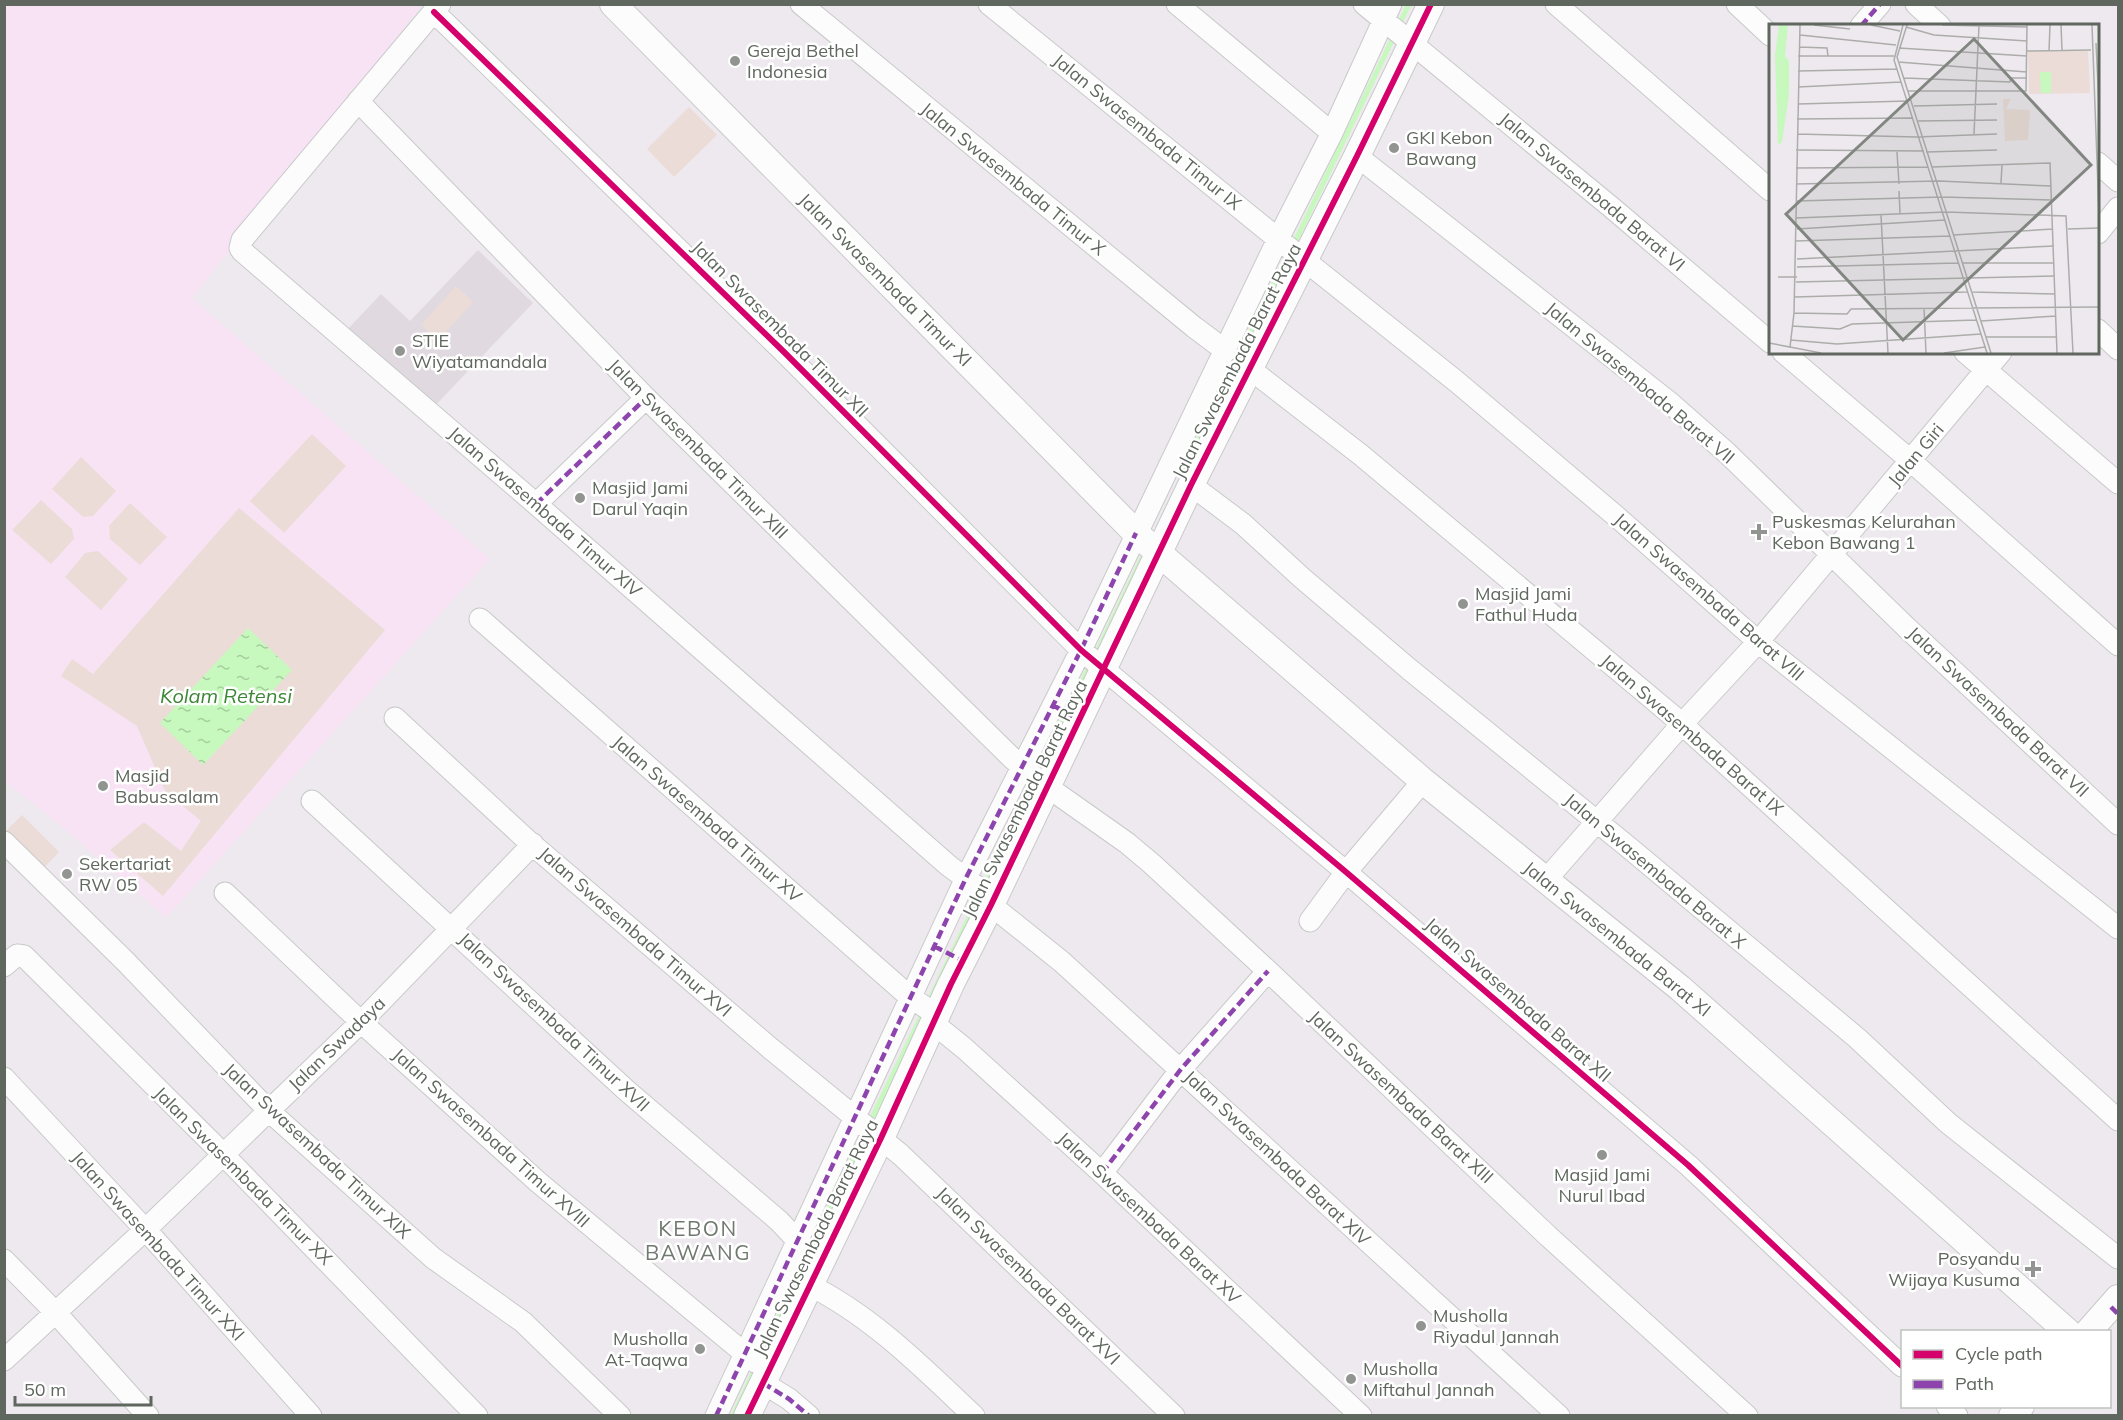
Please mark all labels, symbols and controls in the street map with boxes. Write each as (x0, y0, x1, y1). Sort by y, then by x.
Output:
inset map (1769, 24, 2099, 354)
place label: Gereja Bethel Indonesia (747, 39, 859, 83)
street label: Jalan Swasembada Timur IX (1048, 48, 1246, 215)
marker: Gereja Bethel Indonesia (728, 54, 742, 68)
street label: Jalan Swasembada Timur X (916, 97, 1111, 260)
street label: Jalan Swasembada Barat VI (1495, 107, 1690, 276)
place label: GKI Kebon Bawang (1406, 126, 1493, 170)
marker: GKI Kebon Bawang (1387, 141, 1401, 155)
street label: Jalan Swasembada Timur XI (794, 188, 977, 371)
street label: Jalan Swasembada Timur XII (687, 235, 874, 422)
street label: Jalan Swasembada Barat Raya (1167, 239, 1306, 482)
street label: Jalan Swasembada Barat VII (1541, 297, 1740, 469)
place label: STIE Wiyatamandala (412, 329, 547, 373)
marker: STIE Wiyatamandala (393, 344, 407, 358)
street label: Jalan Swasembada Timur XIII (604, 354, 793, 543)
street label: Jalan Giri (1883, 418, 1949, 491)
street label: Jalan Swasembada Timur XIV (444, 421, 647, 602)
place label: Masjid Jami Darul Yaqin (592, 476, 688, 520)
marker: Masjid Jami Darul Yaqin (573, 491, 587, 505)
street label: Jalan Swasembada Barat VIII (1609, 508, 1809, 686)
place label: Puskesmas Kelurahan Kebon Bawang 1 (1772, 510, 1956, 554)
marker: Puskesmas Kelurahan Kebon Bawang 1 (1750, 523, 1768, 541)
place label: Masjid Jami Fathul Huda (1475, 582, 1578, 626)
marker: Masjid Jami Fathul Huda (1456, 597, 1470, 611)
street label: Jalan Swasembada Barat VII (1903, 621, 2094, 802)
street label: Jalan Swasembada Barat IX (1596, 649, 1789, 820)
street label: Jalan Swasembada Barat Raya (957, 676, 1092, 921)
water label: Kolam Retensi (160, 683, 292, 708)
street label: Jalan Swasembada Timur XV (608, 730, 807, 907)
place label: Masjid Babussalam (115, 764, 219, 808)
marker: Masjid Babussalam (96, 779, 110, 793)
street label: Jalan Swasembada Barat X (1560, 788, 1751, 953)
street label: Jalan Swasembada Timur XVI (534, 842, 736, 1022)
place label: Sekertariat RW 05 (79, 852, 171, 896)
street label: Jalan Swasembada Barat XI (1519, 856, 1716, 1021)
marker: Sekertariat RW 05 (60, 867, 74, 881)
street label: Jalan Swasembada Barat XII (1421, 912, 1616, 1087)
street label: Jalan Swasembada Timur XVII (454, 927, 655, 1116)
street label: Jalan Swadaya (283, 992, 390, 1096)
street label: Jalan Swasembada Barat XIII (1304, 1005, 1498, 1188)
street label: Jalan Swasembada Timur XVIII (388, 1043, 595, 1232)
street label: Jalan Swasembada Timur XIX (219, 1058, 416, 1244)
street label: Jalan Swasembada Barat XIV (1179, 1065, 1376, 1251)
street label: Jalan Swasembada Timur XX (149, 1082, 338, 1270)
street label: Jalan Swasembada Barat Raya (748, 1115, 883, 1360)
street label: Jalan Swasembada Barat XV (1053, 1127, 1246, 1309)
street label: Jalan Swasembada Timur XXI (67, 1146, 250, 1345)
marker: Masjid Jami Nurul Ibad (1595, 1148, 1609, 1162)
place label: Masjid Jami Nurul Ibad (1554, 1163, 1650, 1207)
street label: Jalan Swasembada Barat XVI (932, 1182, 1125, 1370)
district label: KEBON BAWANG (645, 1215, 751, 1265)
place label: Posyandu Wijaya Kusuma (1888, 1247, 2020, 1291)
marker: Posyandu Wijaya Kusuma (2024, 1260, 2042, 1278)
place label: Musholla Riyadul Jannah (1433, 1304, 1559, 1348)
marker: Musholla Riyadul Jannah (1414, 1319, 1428, 1333)
place label: Musholla At-Taqwa (605, 1327, 688, 1371)
legend (1901, 1330, 2111, 1408)
marker: Musholla At-Taqwa (693, 1342, 707, 1356)
text: Cycle path (1955, 1342, 2042, 1365)
place label: Musholla Miftahul Jannah (1363, 1357, 1495, 1401)
scale bar (15, 1369, 152, 1407)
marker: Musholla Miftahul Jannah (1344, 1372, 1358, 1386)
text: Path (1955, 1372, 1994, 1395)
text: 50 m (24, 1378, 66, 1401)

